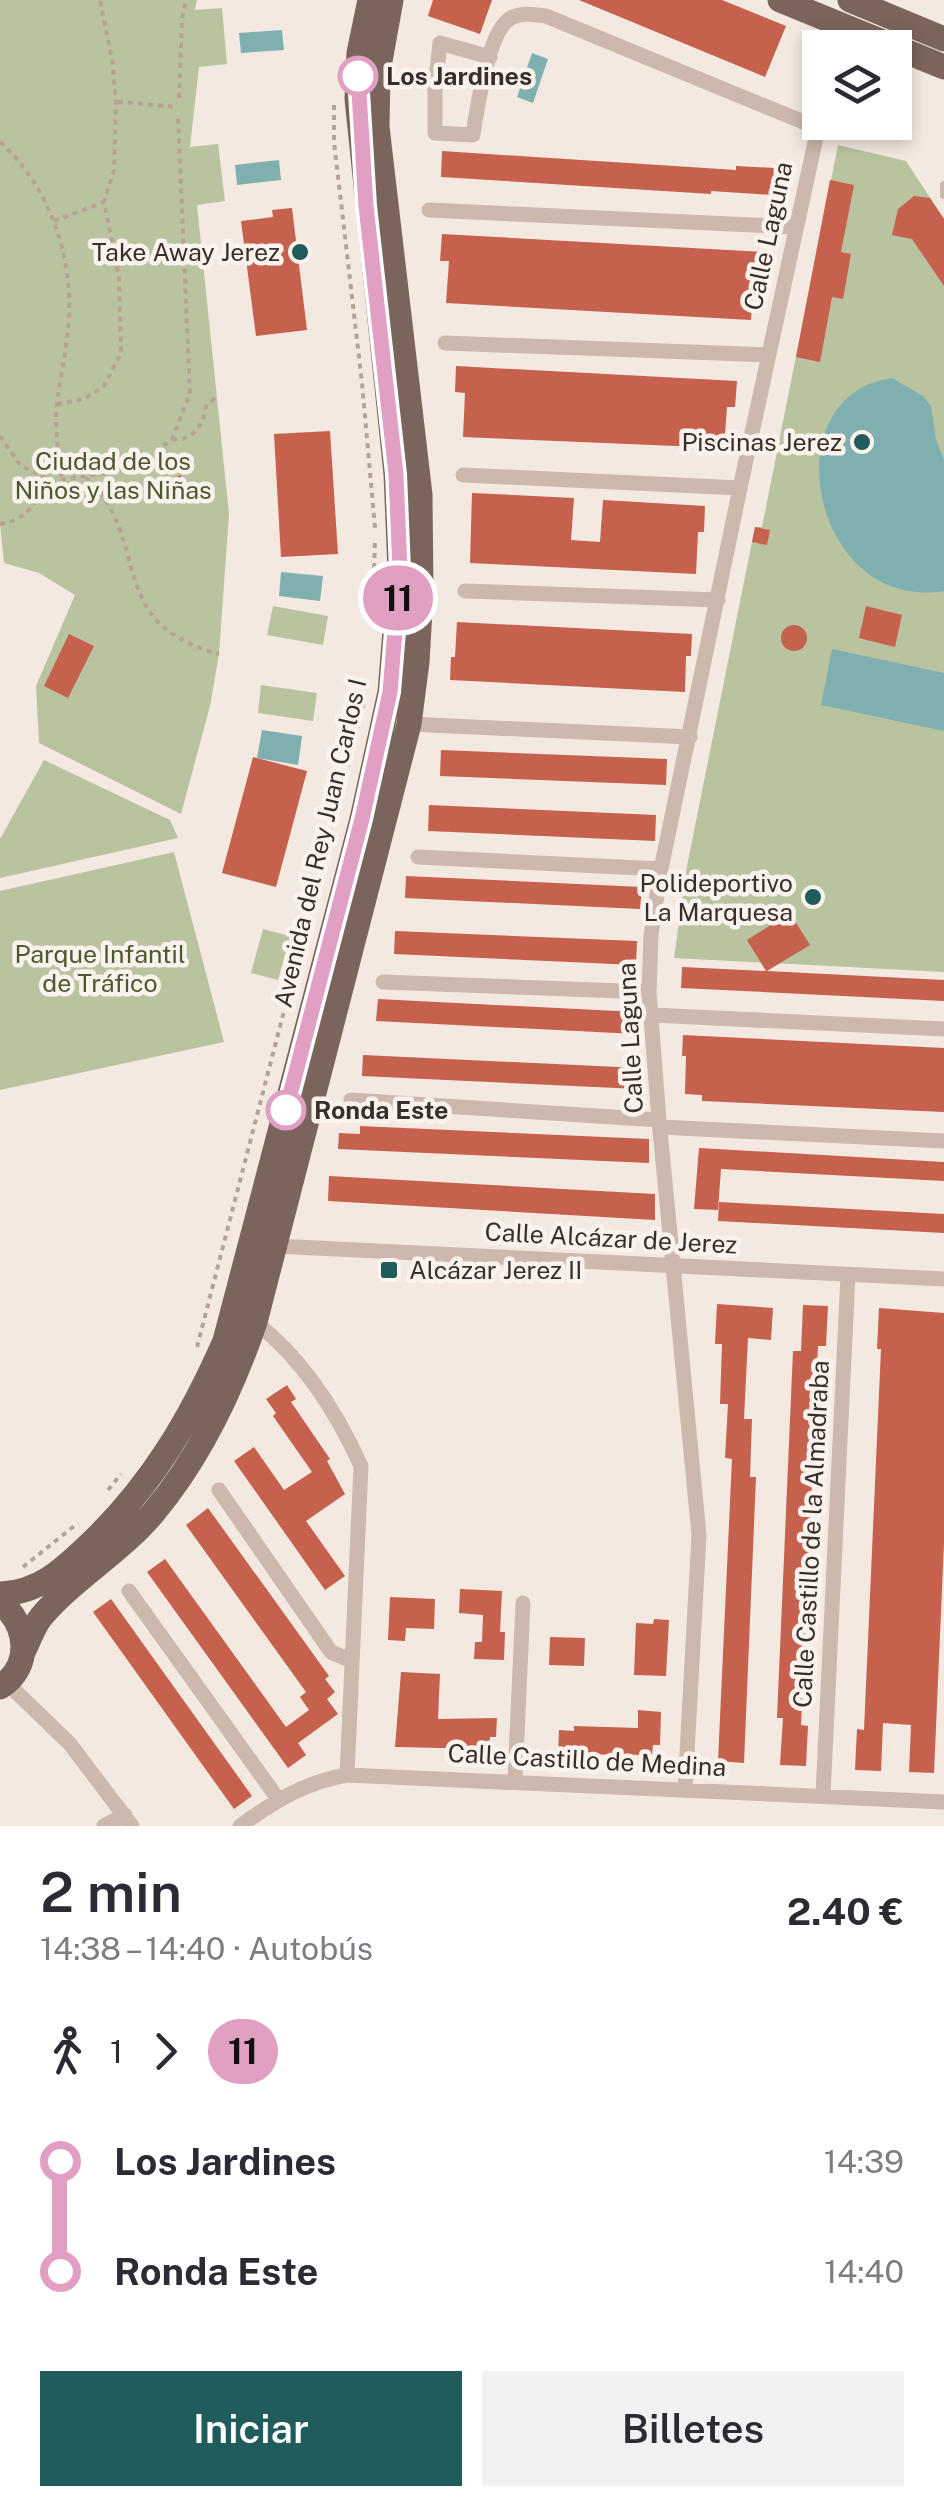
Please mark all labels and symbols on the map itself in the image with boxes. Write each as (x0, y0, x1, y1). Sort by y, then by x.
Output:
marker: Los Jardines (339, 57, 377, 95)
place label: Los Jardines (386, 61, 532, 91)
street label: Calle Laguna (738, 159, 798, 313)
place label: Take Away Jerez (92, 237, 280, 267)
marker: Take Away Jerez (289, 241, 311, 263)
place label: Piscinas Jerez (681, 427, 842, 457)
marker: Piscinas Jerez (851, 431, 873, 453)
park label: Ciudad de los Niños y las Niñas (14, 446, 212, 505)
line badge: 11 (353, 566, 443, 630)
street label: Avenida del Rey Juan Carlos I (268, 676, 372, 1010)
place label: Polideportivo La Marquesa (640, 868, 793, 927)
marker: Polideportivo La Marquesa (802, 886, 824, 908)
park label: Parque Infantil de Tráfico (15, 939, 186, 998)
street label: Calle Laguna (611, 962, 649, 1114)
marker: Ronda Este (267, 1091, 305, 1129)
place label: Ronda Este (314, 1095, 448, 1125)
street label: Calle Alcázar de Jerez (484, 1216, 738, 1260)
place label: Alcázar Jerez II (409, 1255, 582, 1285)
marker: Alcázar Jerez II (378, 1259, 400, 1281)
street label: Calle Castillo de la Almadraba (787, 1360, 835, 1708)
street label: Calle Castillo de Medina (447, 1738, 727, 1782)

